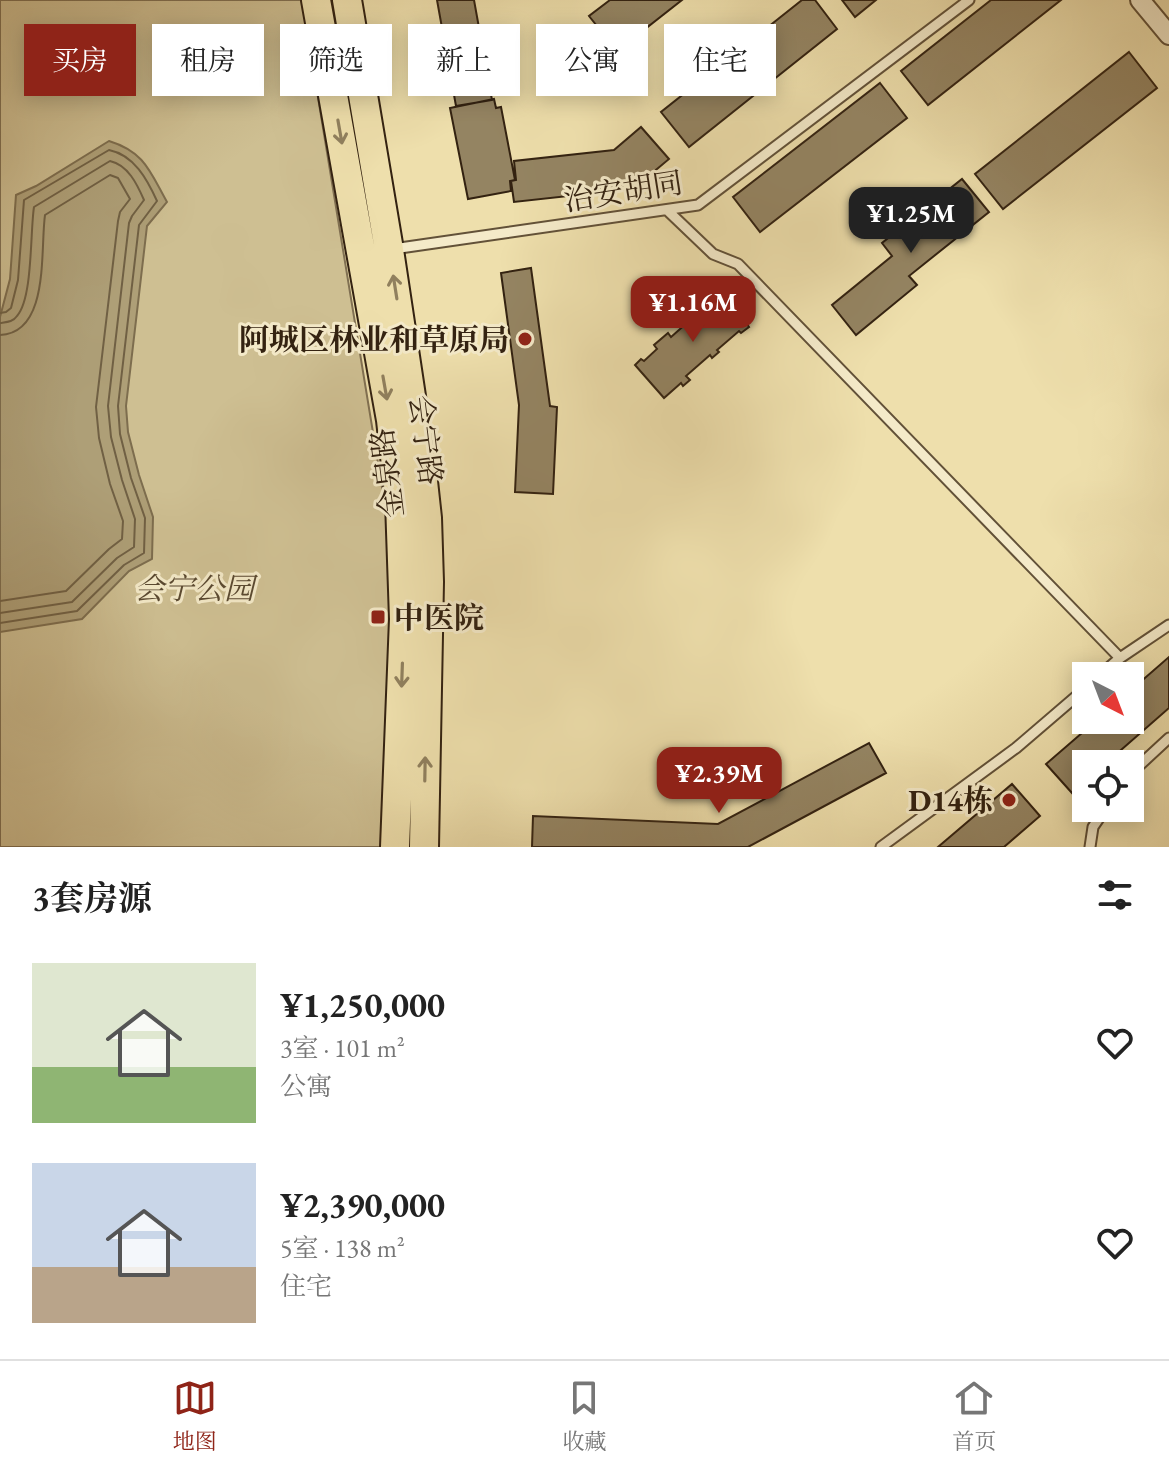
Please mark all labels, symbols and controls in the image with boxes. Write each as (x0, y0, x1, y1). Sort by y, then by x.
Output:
chip: 买房 (24, 24, 136, 96)
chip: 租房 (152, 24, 264, 96)
chip: 筛选 (280, 24, 392, 96)
chip: 新上 (408, 24, 520, 96)
chip: 公寓 (536, 24, 648, 96)
chip: 住宅 (664, 24, 776, 96)
one-way arrow (333, 119, 348, 144)
street label: 治安胡同 (561, 162, 685, 220)
pin: ¥1.25M (846, 187, 976, 255)
text: ¥1.25M (867, 196, 955, 230)
one-way arrow (387, 275, 402, 301)
pin: ¥1.16M (628, 276, 758, 344)
text: ¥1.16M (649, 285, 737, 319)
place label: 阿城区林业和草原局 (239, 320, 509, 359)
marker: 阿城区林业和草原局 (516, 330, 534, 348)
one-way arrow (379, 375, 394, 400)
street label: 会宁路 (401, 393, 451, 487)
street label: 金泉路 (362, 426, 412, 520)
park label: 会宁公园 (134, 569, 258, 608)
place label: 中医院 (394, 598, 484, 637)
marker: 中医院 (369, 608, 387, 626)
one-way arrow (394, 661, 409, 688)
north arrow (1072, 662, 1144, 734)
map controls (1072, 662, 1144, 822)
pin: ¥2.39M (654, 747, 784, 815)
button: locate (1072, 750, 1144, 822)
one-way arrow (418, 756, 433, 783)
text: ¥2.39M (675, 756, 763, 790)
place label: D14栋 (908, 781, 993, 820)
marker: D14栋 (1000, 791, 1018, 809)
icon: filters (1093, 873, 1137, 917)
text: 3套房源 (32, 876, 152, 920)
text: ¥1,250,000 (280, 983, 445, 1027)
icon: home (96, 995, 192, 1091)
icon: heart (1093, 1021, 1137, 1065)
text: 3室 · 101 m² (280, 1031, 405, 1065)
text: 公寓 (280, 1069, 332, 1103)
text: ¥2,390,000 (280, 1183, 445, 1227)
icon: home (96, 1195, 192, 1291)
icon: heart (1093, 1221, 1137, 1265)
text: 5室 · 138 m² (280, 1231, 405, 1265)
text: 住宅 (280, 1269, 332, 1303)
tab: 地图 (173, 1376, 217, 1456)
tab: 收藏 (562, 1376, 606, 1456)
tab: 首页 (952, 1376, 996, 1456)

